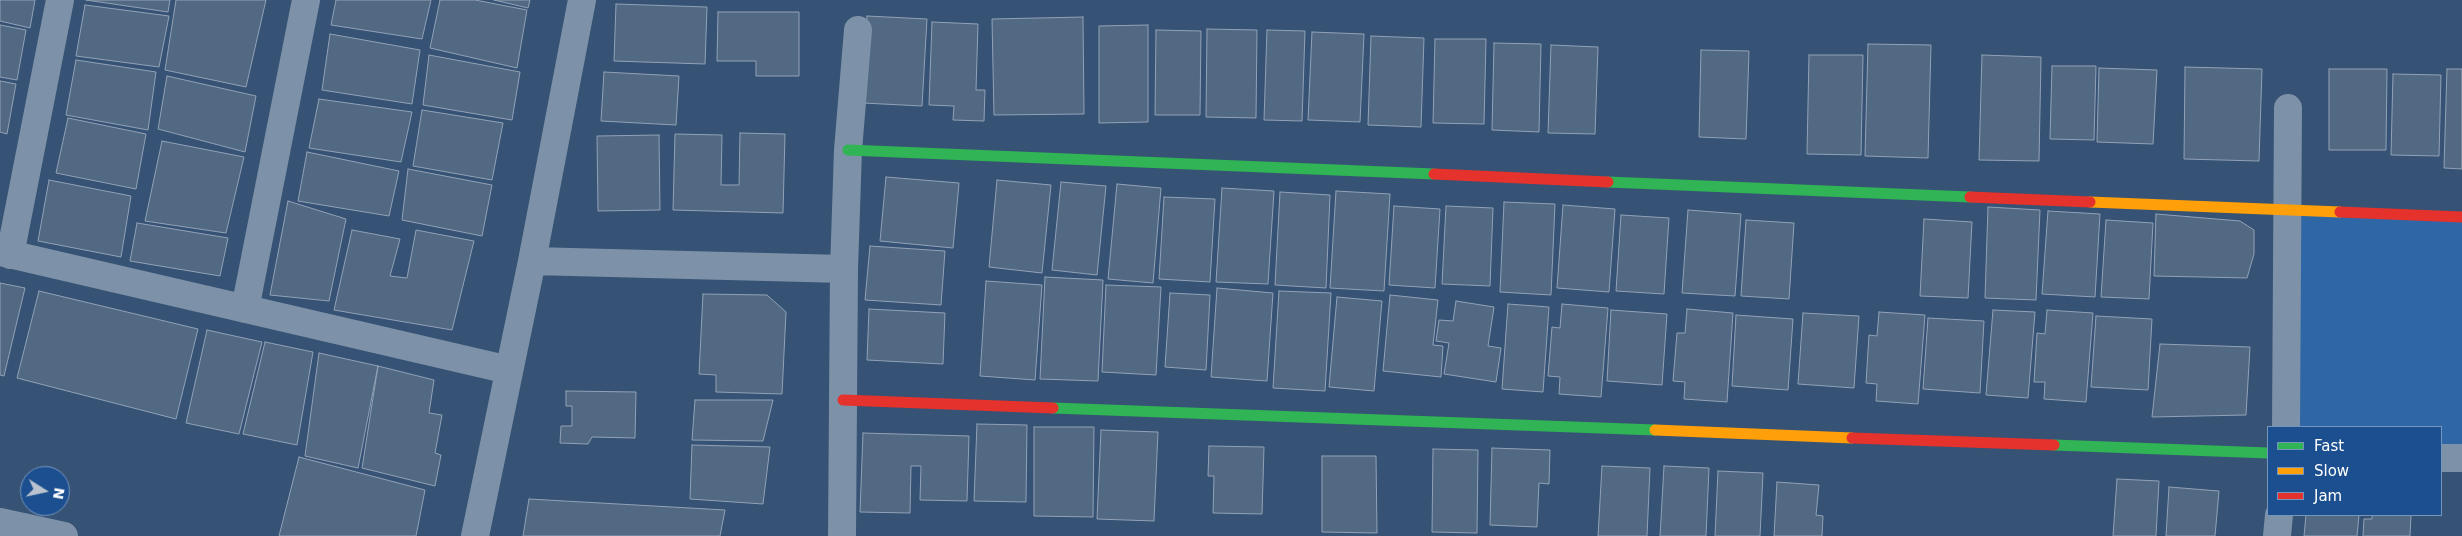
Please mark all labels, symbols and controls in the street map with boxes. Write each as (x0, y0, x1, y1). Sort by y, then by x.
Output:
legend (2267, 426, 2442, 516)
text: Fast (2314, 437, 2344, 455)
text: Slow (2314, 462, 2349, 480)
north arrow (20, 466, 70, 516)
text: N (50, 486, 68, 501)
text: Jam (2314, 487, 2342, 505)

